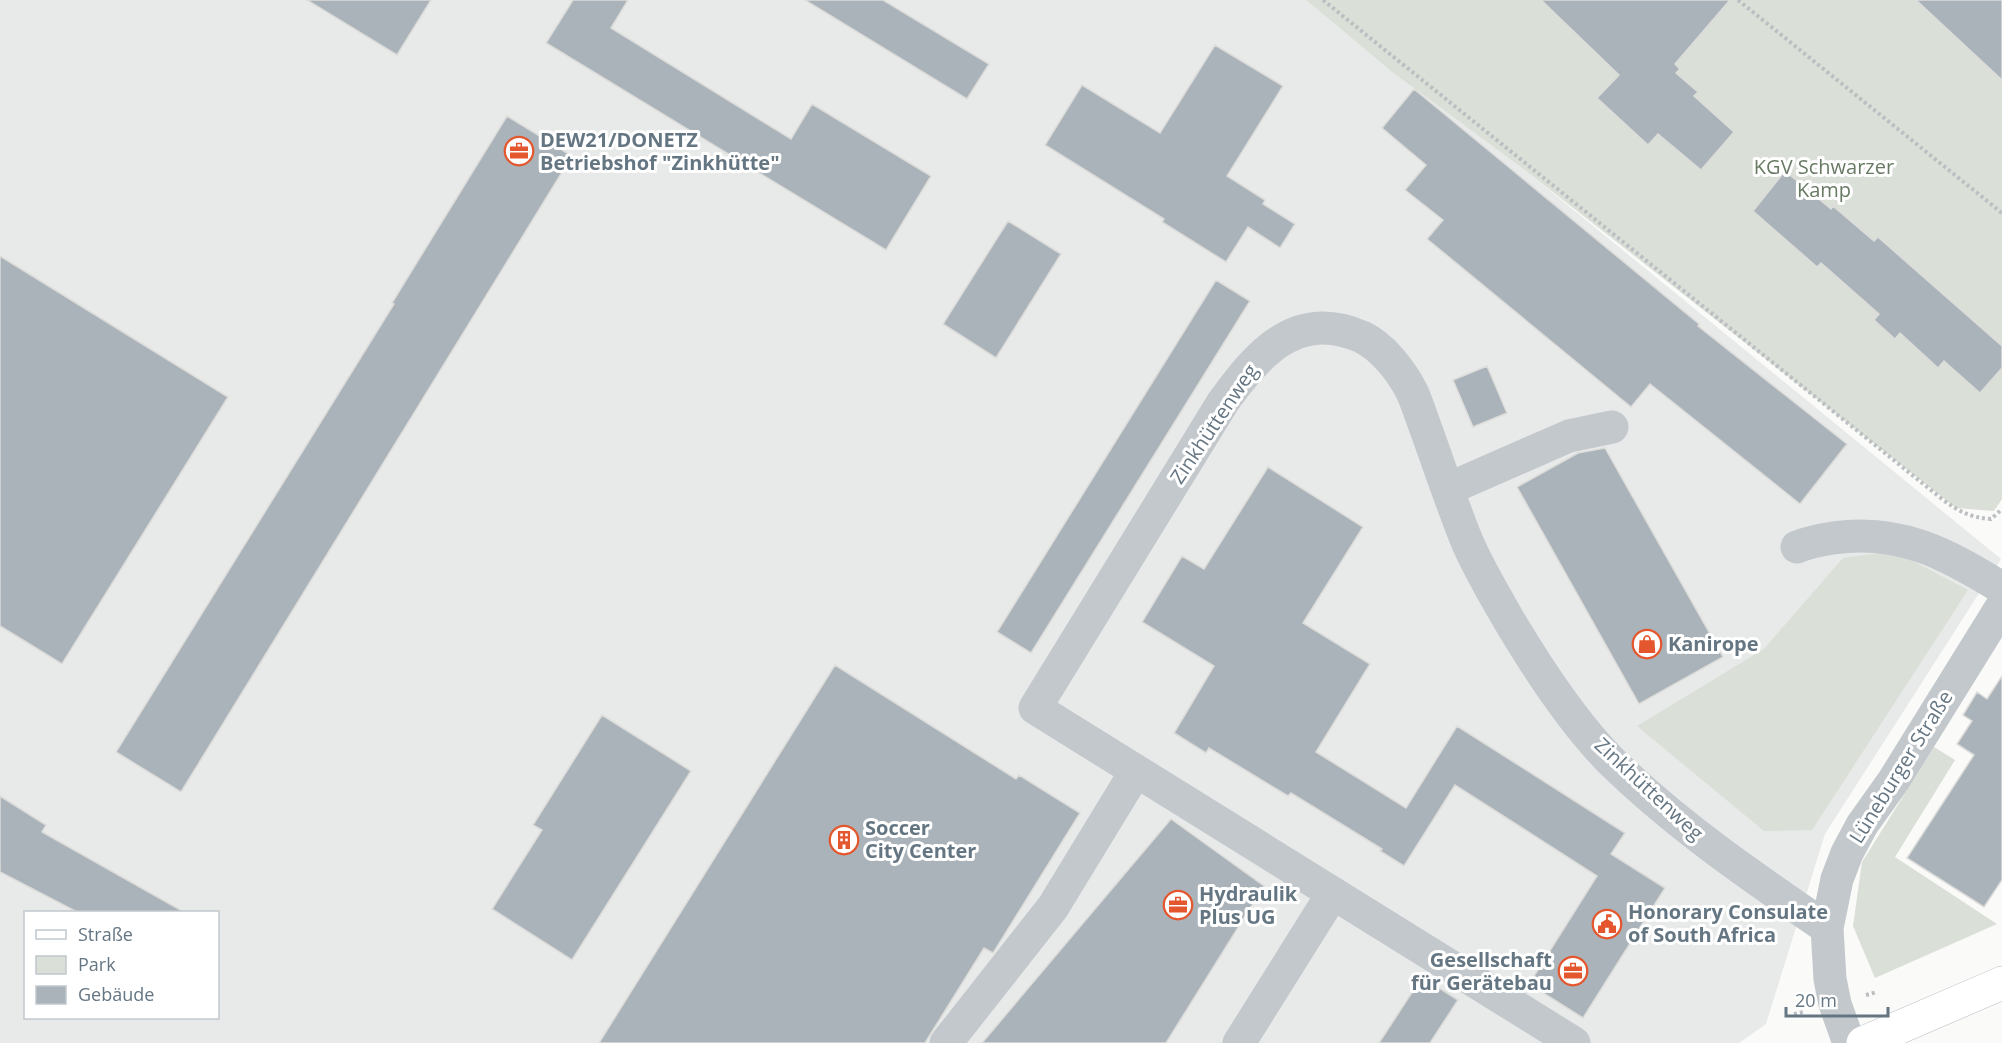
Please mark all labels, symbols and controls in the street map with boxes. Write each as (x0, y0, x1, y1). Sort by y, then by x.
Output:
place label: DEW21/DONETZ Betriebshof "Zinkhütte" (540, 126, 780, 176)
office icon: DEW21/DONETZ Betriebshof "Zinkhütte" (503, 135, 535, 167)
park label: KGV Schwarzer Kamp (1754, 153, 1894, 203)
street label: Zinkhüttenweg (1163, 358, 1264, 489)
shop icon: Kanirope (1631, 628, 1663, 660)
place label: Kanirope (1668, 630, 1759, 657)
street label: Lüneburger Straße (1843, 685, 1959, 848)
street label: Zinkhüttenweg (1589, 731, 1710, 846)
place label: Soccer City Center (865, 814, 976, 864)
building icon: Soccer City Center (828, 824, 860, 856)
place label: Hydraulik Plus UG (1199, 880, 1298, 930)
office icon: Hydraulik Plus UG (1162, 889, 1194, 921)
place label: Honorary Consulate of South Africa (1628, 898, 1828, 948)
public building icon: Honorary Consulate of South Africa (1591, 908, 1623, 940)
legend (24, 911, 219, 1019)
text: Straße (78, 922, 133, 946)
place label: Gesellschaft für Gerätebau (1411, 946, 1552, 996)
text: Park (78, 952, 116, 976)
office icon: Gesellschaft für Gerätebau (1557, 955, 1589, 987)
scale bar (1786, 980, 1888, 1018)
text: Gebäude (78, 982, 154, 1006)
text: 20 m (1795, 988, 1837, 1012)

